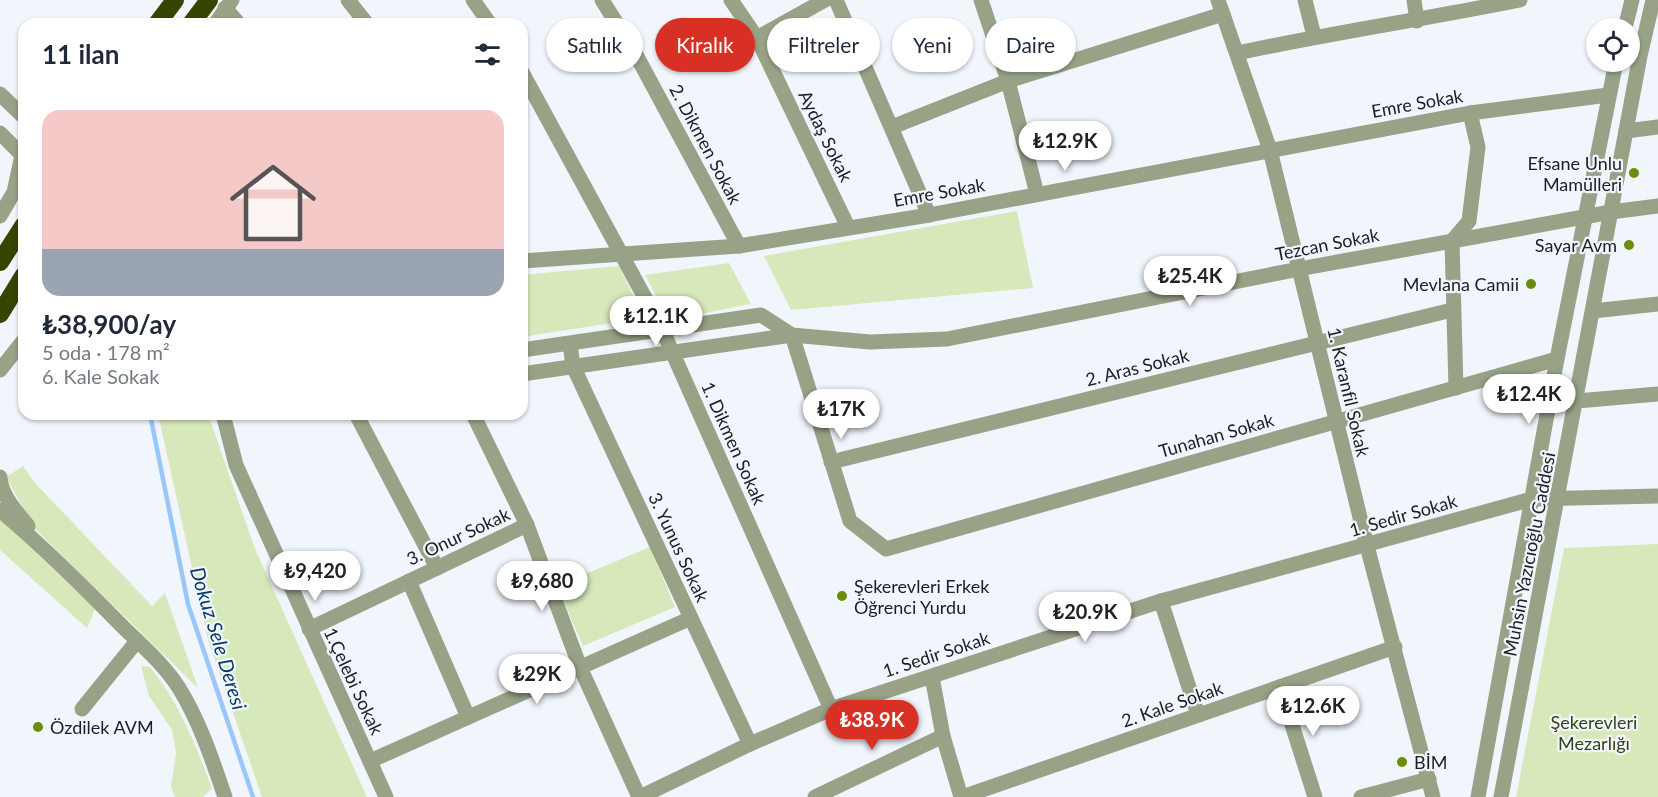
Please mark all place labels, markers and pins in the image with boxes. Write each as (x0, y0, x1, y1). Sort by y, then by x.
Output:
pin: ₺12.9K (1016, 121, 1114, 172)
place label: Efsane Unlu Mamülleri (1527, 152, 1622, 195)
marker: Efsane Unlu Mamülleri (1627, 166, 1641, 180)
place label: Sayar Avm (1535, 234, 1617, 256)
marker: Sayar Avm (1622, 238, 1636, 252)
pin: ₺25.4K (1141, 256, 1239, 307)
place label: Mevlana Camii (1403, 273, 1519, 295)
marker: Mevlana Camii (1524, 277, 1538, 291)
pin: ₺12.1K (607, 296, 705, 347)
pin: ₺12.4K (1480, 374, 1578, 425)
pin: ₺17K (805, 389, 877, 440)
pin: ₺9,420 (266, 551, 364, 602)
pin: ₺9,680 (493, 561, 591, 612)
place label: Şekerevleri Erkek Öğrenci Yurdu (854, 575, 990, 618)
marker: Şekerevleri Erkek Öğrenci Yurdu (835, 589, 849, 603)
pin: ₺20.9K (1036, 592, 1134, 643)
pin: ₺29K (501, 654, 573, 705)
pin: ₺12.6K (1264, 686, 1362, 737)
pin: ₺38.9K (823, 700, 921, 751)
place label: Özdilek AVM (50, 716, 154, 738)
marker: Özdilek AVM (31, 720, 45, 734)
place label: BİM (1414, 751, 1447, 773)
marker: BİM (1395, 755, 1409, 769)

